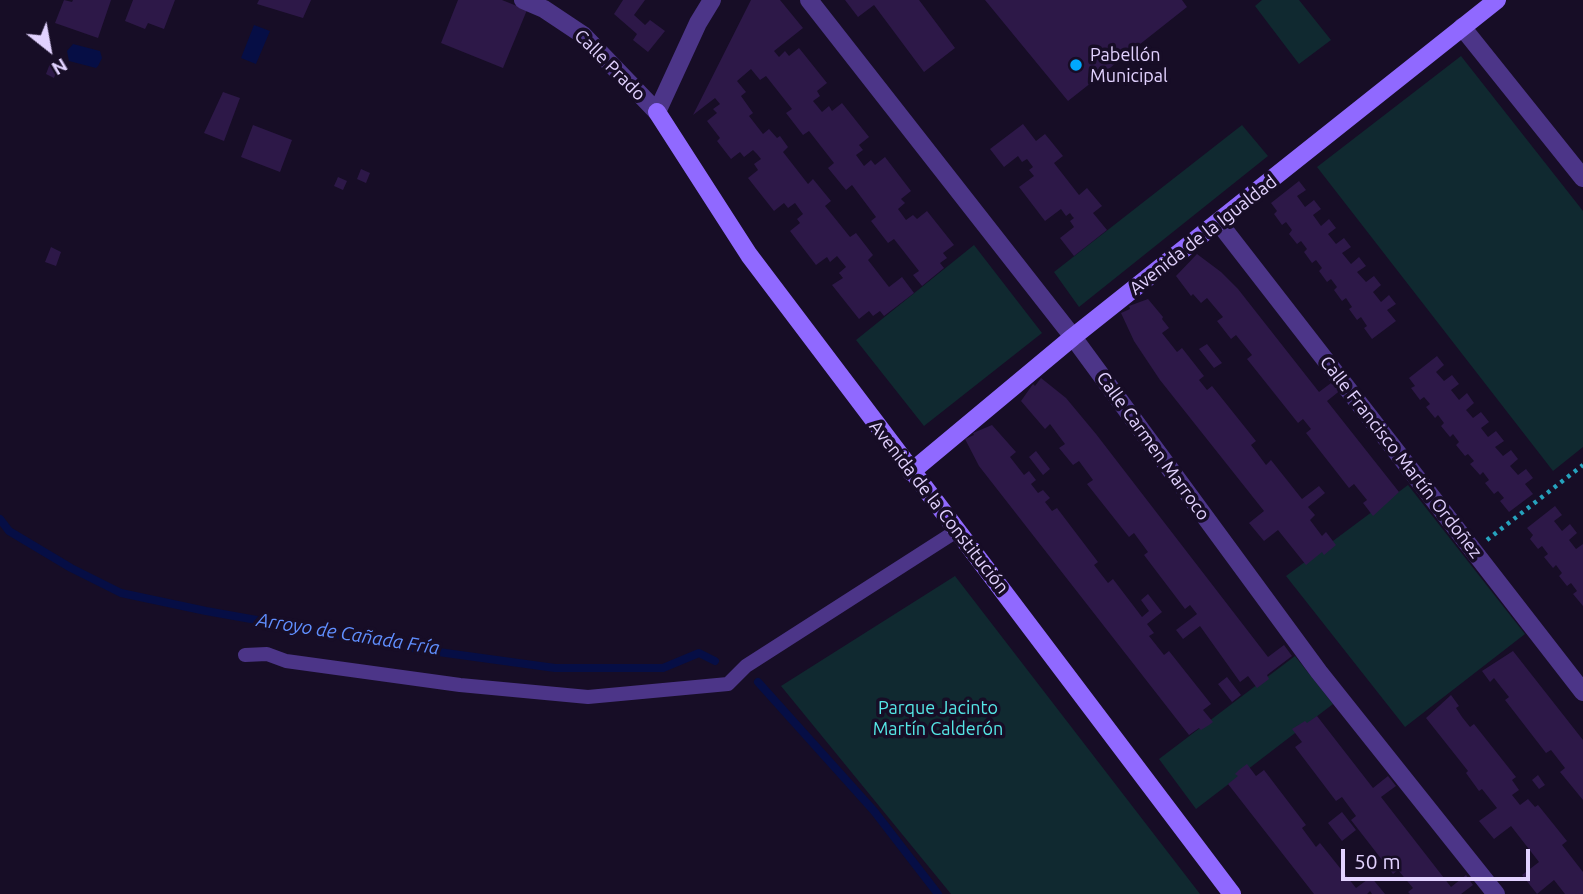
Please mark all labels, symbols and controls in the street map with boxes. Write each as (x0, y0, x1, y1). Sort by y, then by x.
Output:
north arrow (14, 14, 84, 84)
street label: Calle Prado (570, 25, 650, 105)
place label: Pabellón Municipal (1090, 44, 1168, 86)
text: N (48, 54, 72, 80)
marker: Pabellón Municipal (1068, 57, 1084, 73)
street label: Avenida de la Igualdad (1125, 171, 1281, 299)
street label: Calle Francisco Martín Ordoñez (1315, 352, 1487, 562)
street label: Calle Carmen Marroco (1092, 367, 1214, 525)
street label: Avenida de la Constitución (865, 416, 1013, 598)
water label: Arroyo de Cañada Fría (255, 608, 441, 660)
park label: Parque Jacinto Martín Calderón (873, 697, 1003, 740)
scale bar (1345, 834, 1534, 878)
text: 50 m (1354, 849, 1401, 873)

